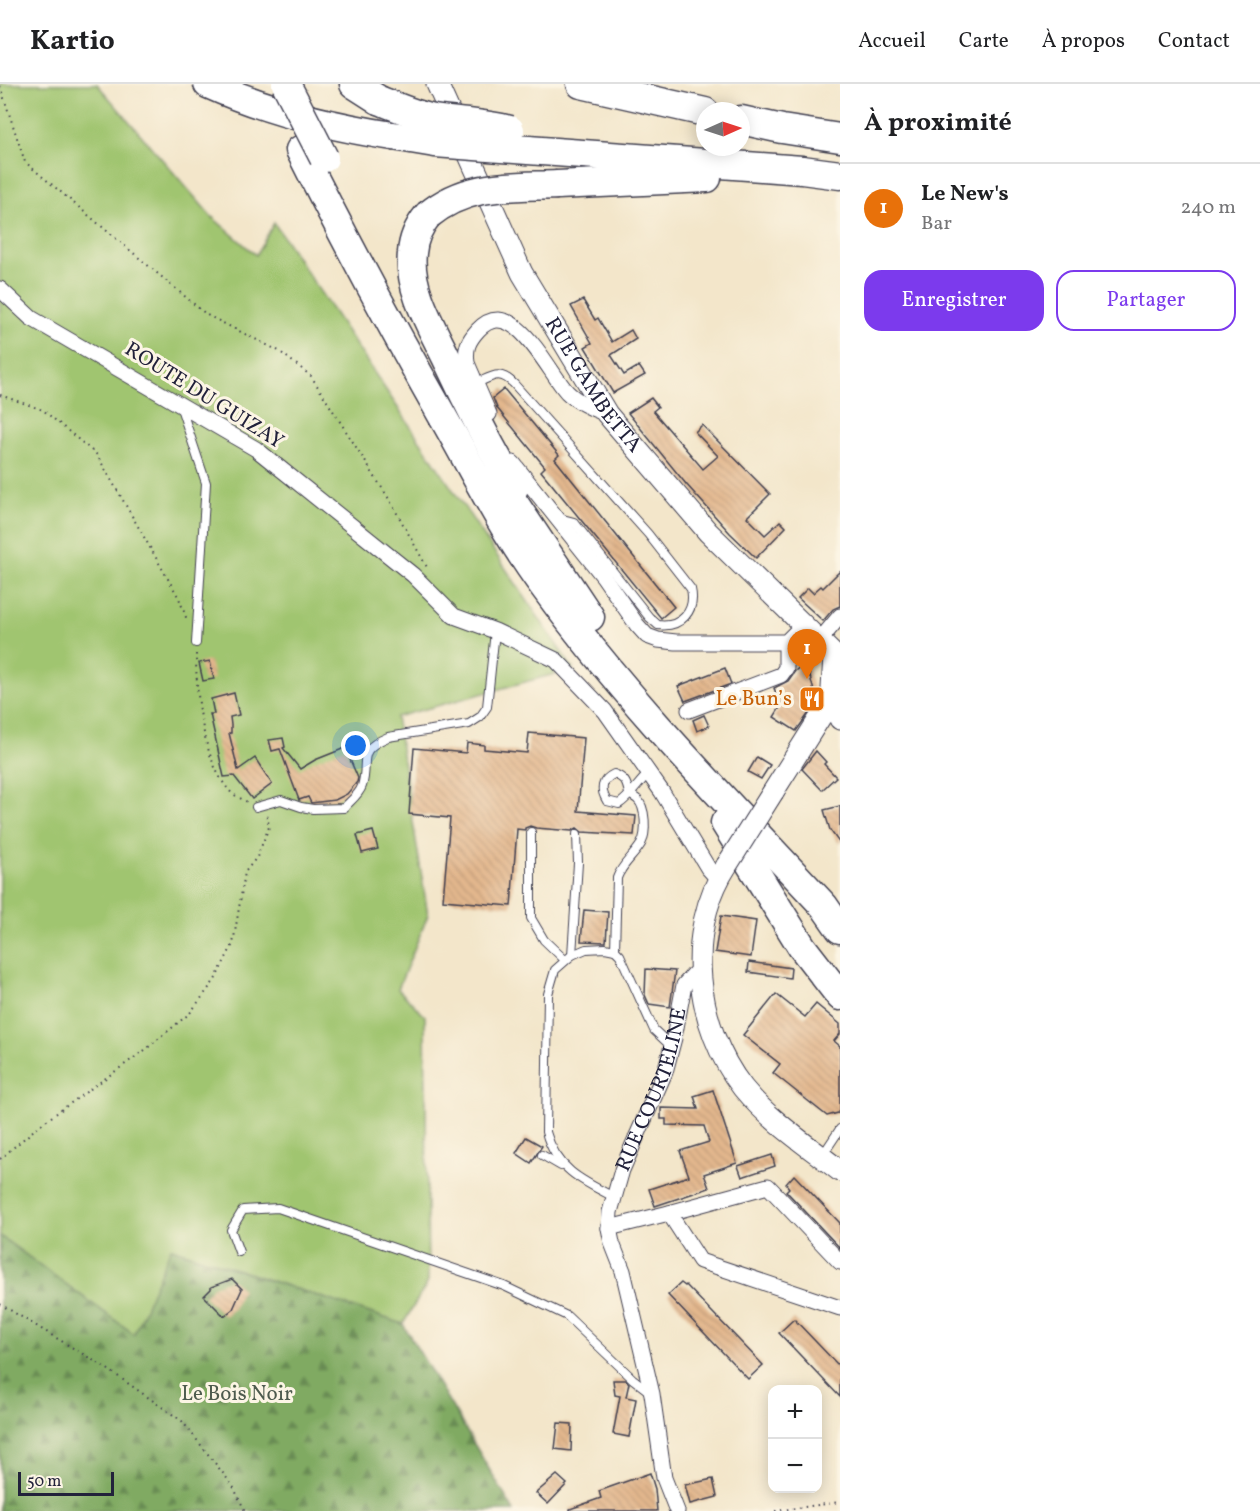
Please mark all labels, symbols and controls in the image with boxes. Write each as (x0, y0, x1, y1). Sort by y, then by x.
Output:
text: Kartio (30, 22, 115, 61)
text: Accueil (858, 27, 926, 56)
text: Carte (959, 27, 1009, 56)
text: À propos (1042, 27, 1125, 56)
text: Contact (1158, 27, 1230, 56)
north arrow (696, 102, 750, 156)
text: À proximité (864, 105, 1012, 141)
text: Le New's (921, 179, 1009, 210)
text: 1 (879, 194, 888, 222)
text: 240 m (1181, 194, 1236, 222)
text: Bar (921, 210, 952, 238)
button: Enregistrer (864, 270, 1044, 331)
button: Partager (1056, 270, 1236, 331)
street label: RUE GAMBETTA (537, 312, 649, 459)
street label: ROUTE DU GUIZAY (119, 335, 289, 457)
pin: 1 (788, 630, 826, 679)
restaurant icon: Le Bun’s (797, 684, 827, 714)
place label: Le Bun’s (716, 685, 792, 714)
your location (341, 731, 370, 760)
street label: RUE COURTELINE (609, 1005, 694, 1176)
park label: Le Bois Noir (181, 1380, 293, 1409)
map controls (768, 1385, 822, 1493)
button: + (768, 1385, 822, 1439)
button: − (768, 1439, 822, 1493)
scale bar (18, 1469, 114, 1496)
text: 50 m (27, 1471, 61, 1493)

